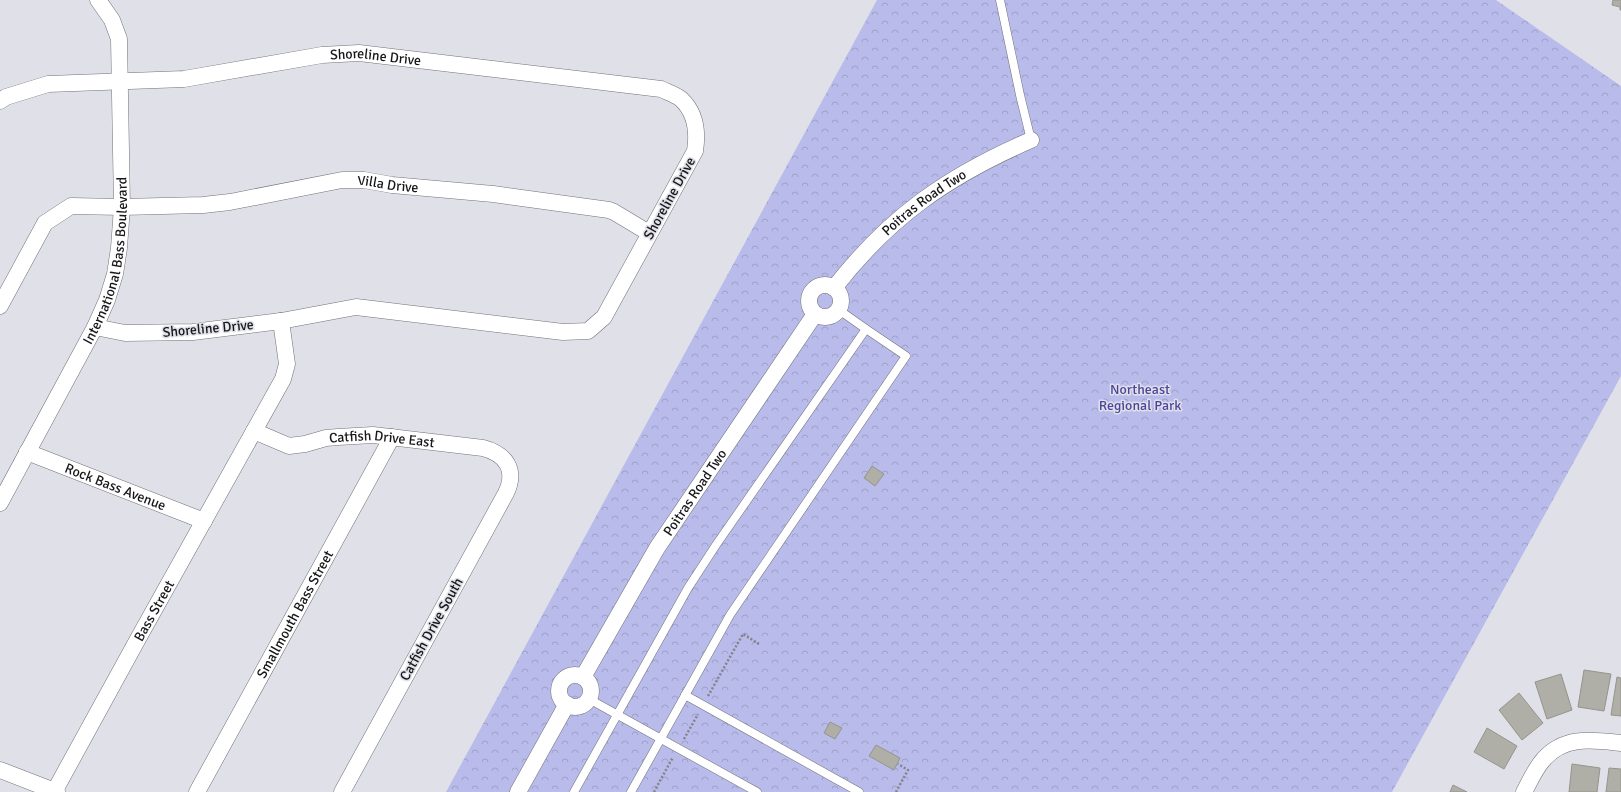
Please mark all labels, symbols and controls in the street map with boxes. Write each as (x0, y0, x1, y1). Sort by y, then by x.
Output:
street label: Shoreline Drive (329, 45, 422, 69)
street label: Shoreline Drive (640, 154, 699, 242)
street label: Poitras Road Two (878, 166, 969, 239)
street label: Villa Drive (357, 172, 419, 196)
street label: International Bass Boulevard (79, 177, 131, 347)
street label: Shoreline Drive (162, 316, 254, 341)
park label: Northeast Regional Park (1099, 381, 1181, 414)
street label: Catfish Drive East (328, 427, 435, 451)
street label: Poitras Road Two (660, 446, 730, 539)
street label: Rock Bass Avenue (62, 460, 168, 514)
street label: Smallmouth Bass Street (253, 547, 337, 681)
street label: Catfish Drive South (396, 575, 467, 684)
street label: Bass Street (130, 577, 178, 644)

